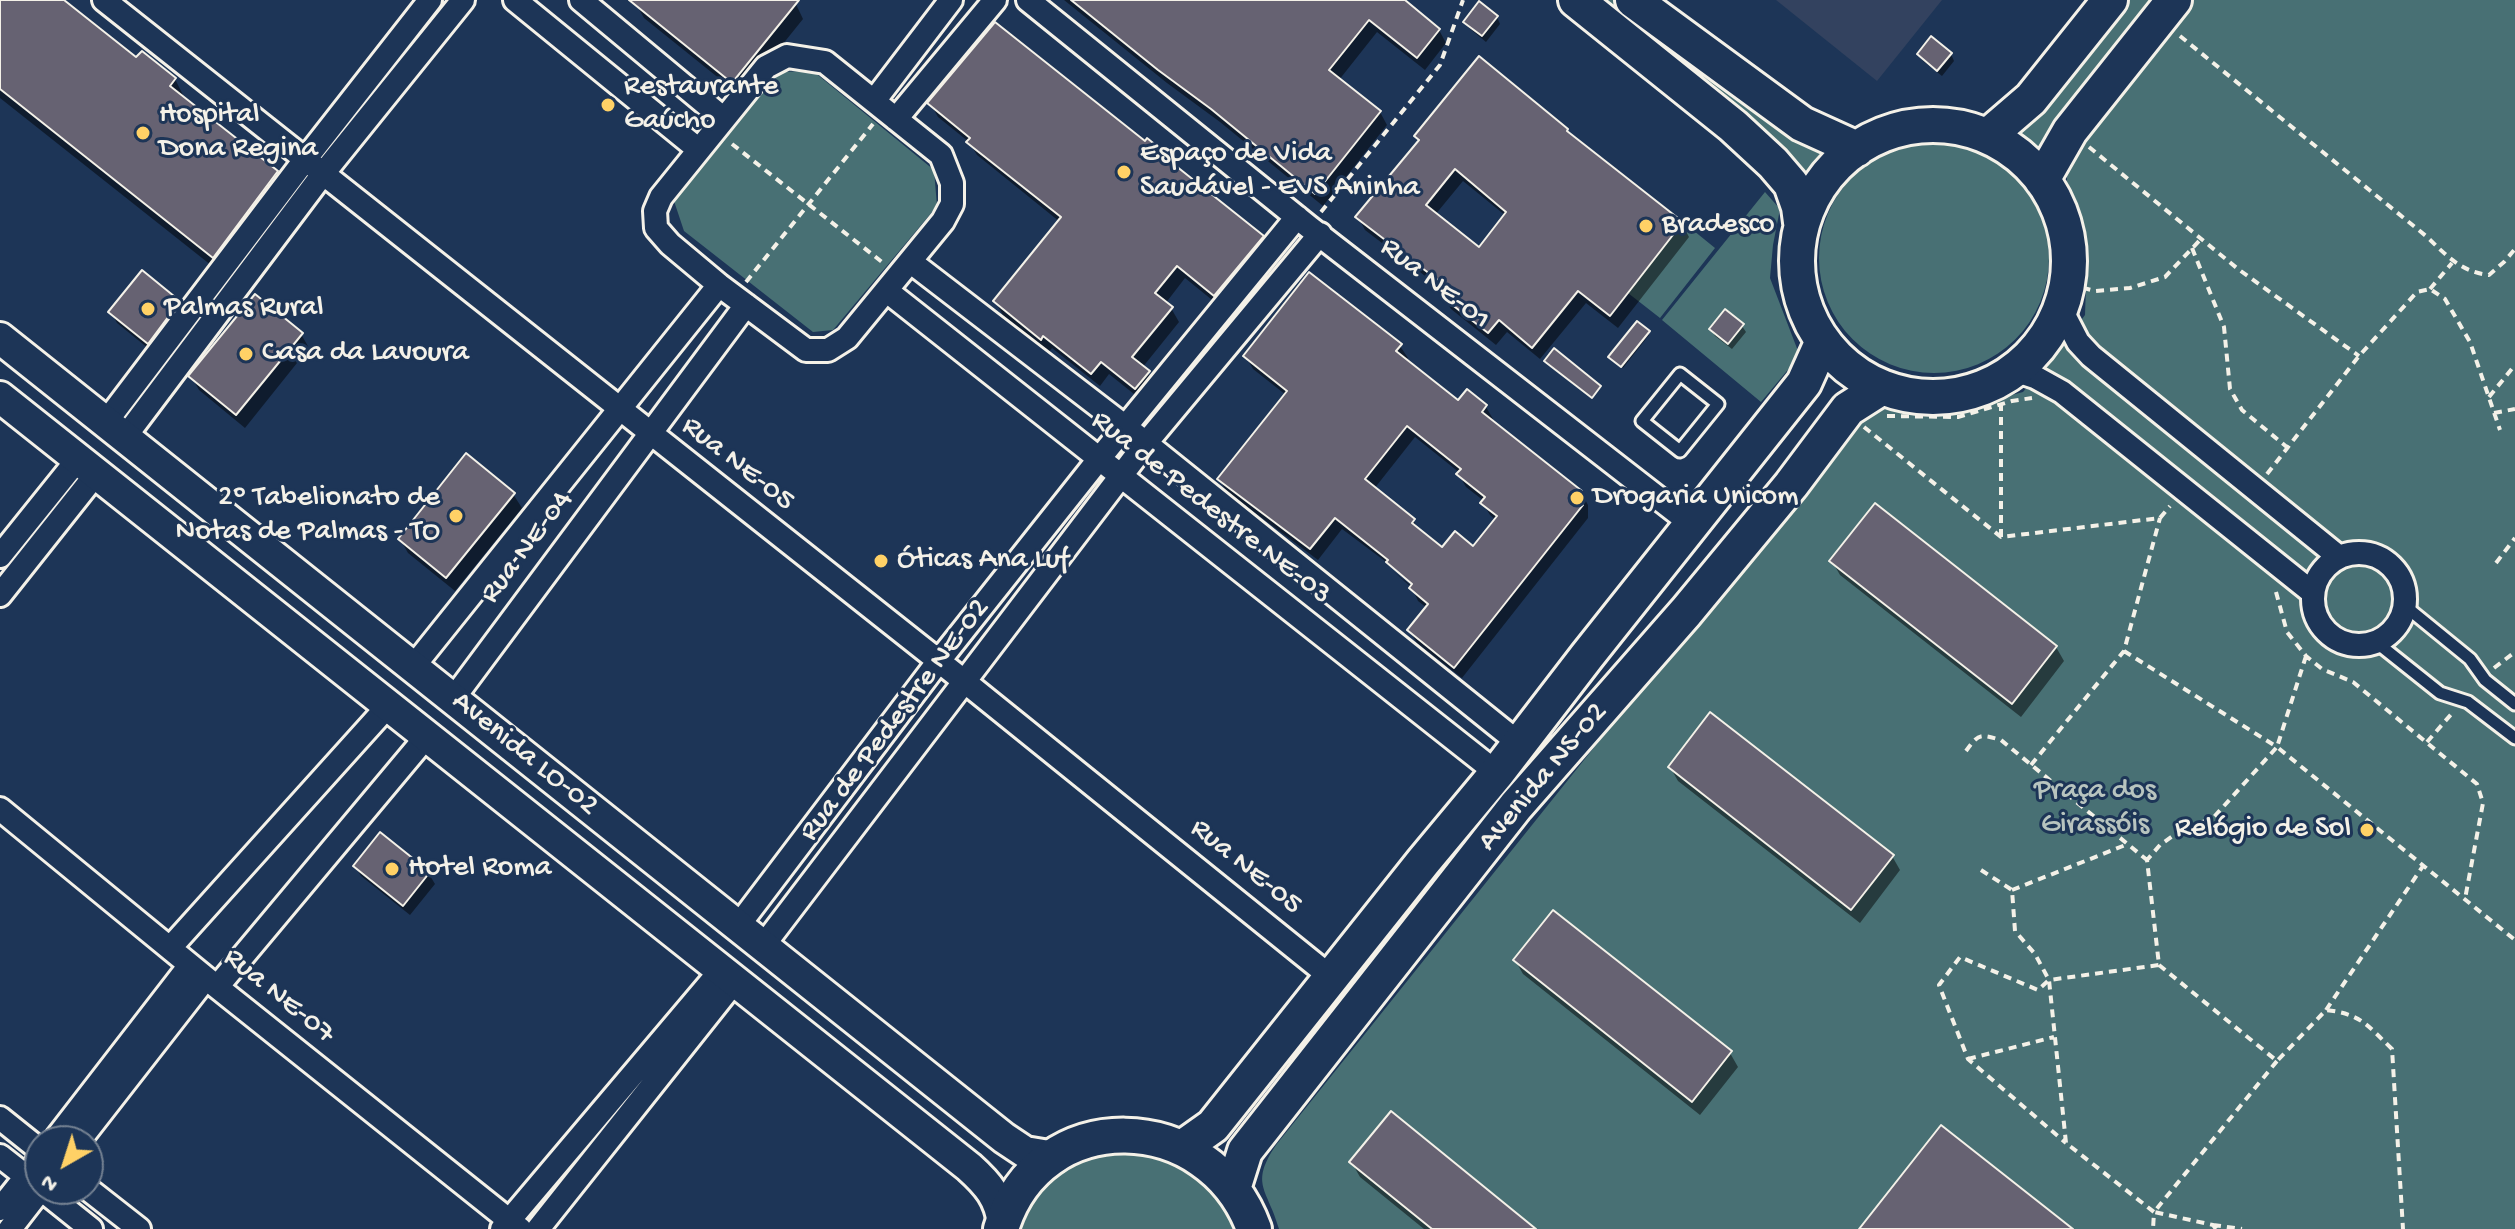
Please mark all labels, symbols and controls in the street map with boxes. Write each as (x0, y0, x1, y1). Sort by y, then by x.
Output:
place label: Restaurante Gaúcho (624, 70, 778, 140)
marker: Restaurante Gaúcho (599, 96, 617, 114)
place label: Hospital Dona Regina (159, 98, 318, 168)
marker: Hospital Dona Regina (134, 124, 152, 142)
place label: Espaço de Vida Saudável - EVS Aninha (1140, 137, 1420, 208)
marker: Espaço de Vida Saudável - EVS Aninha (1115, 163, 1133, 181)
place label: Bradesco (1662, 208, 1774, 244)
marker: Bradesco (1637, 217, 1655, 235)
street label: Rua NE-01 (1372, 231, 1496, 339)
place label: Palmas Rural (164, 291, 324, 327)
marker: Palmas Rural (139, 300, 157, 318)
place label: Casa da Lavoura (262, 336, 469, 372)
marker: Casa da Lavoura (237, 345, 255, 363)
street label: Rua de Pedestre NE-03 (1082, 404, 1338, 614)
street label: Rua NE-05 (673, 410, 801, 520)
place label: Drogaria Unicom (1593, 480, 1798, 516)
place label: 2º Tabelionato de Notas de Palmas - TO (176, 481, 440, 552)
street label: Rua NE-04 (474, 484, 582, 612)
marker: Drogaria Unicom (1568, 489, 1586, 507)
marker: 2º Tabelionato de Notas de Palmas - TO (447, 507, 465, 525)
place label: Óticas Ana Luf (897, 543, 1069, 579)
marker: Óticas Ana Luf (872, 552, 890, 570)
street label: Rua de Pedestre NE-02 (793, 592, 999, 850)
street label: Avenida LO-02 (443, 685, 605, 825)
street label: Avenida NS-02 (1471, 696, 1617, 860)
park label: Praça dos Girassóis (2034, 774, 2156, 844)
street label: Rua NE-05 (1182, 812, 1308, 924)
place label: Relógio de Sol (2175, 812, 2351, 848)
marker: Relógio de Sol (2358, 821, 2376, 839)
place label: Hotel Roma (408, 851, 551, 887)
marker: Hotel Roma (383, 860, 401, 878)
street label: Rua NE-07 (215, 941, 341, 1053)
north arrow (24, 1125, 104, 1205)
text: N (36, 1167, 64, 1197)

